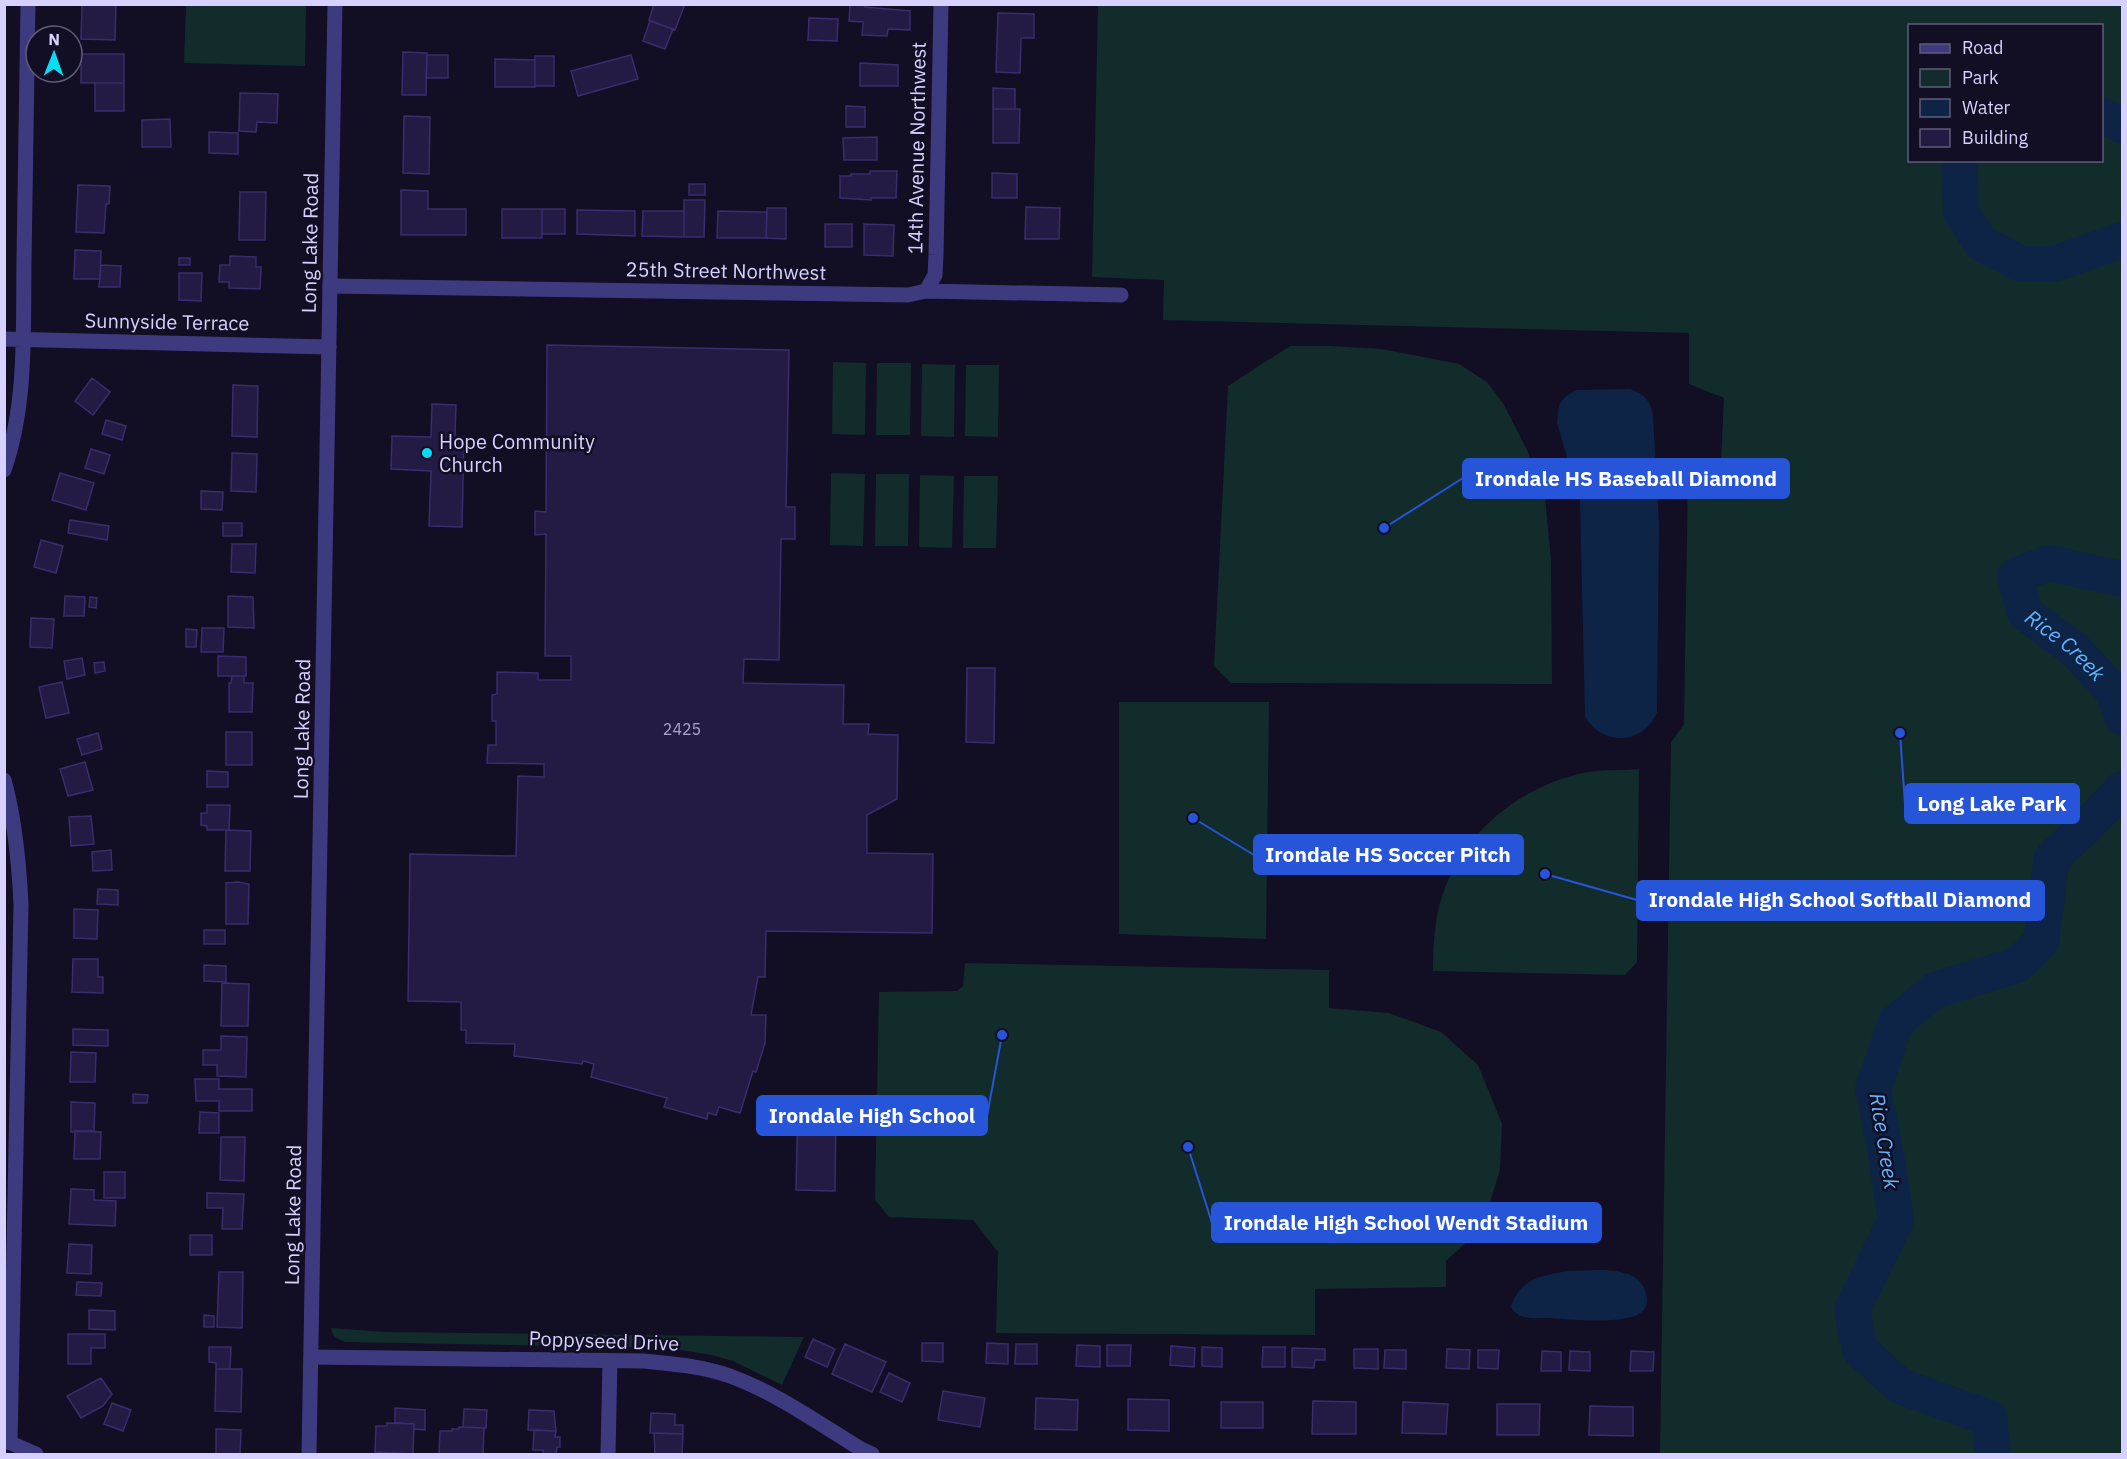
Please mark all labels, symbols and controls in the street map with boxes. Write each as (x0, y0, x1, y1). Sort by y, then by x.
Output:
north arrow (24, 24, 84, 84)
legend (1908, 24, 2103, 162)
text: N (48, 29, 60, 49)
text: Road (1962, 36, 2003, 59)
street label: 14th Avenue Northwest (901, 42, 932, 254)
text: Park (1962, 66, 1999, 89)
text: Water (1962, 96, 2011, 119)
text: Building (1962, 126, 2029, 149)
street label: Long Lake Road (295, 173, 324, 313)
street label: 25th Street Northwest (625, 255, 827, 286)
street label: Sunnyside Terrace (84, 307, 250, 336)
place label: Hope Community Church (439, 428, 595, 478)
marker: Hope Community Church (420, 446, 434, 460)
callout: Irondale HS Baseball Diamond (1463, 459, 1789, 498)
text: Irondale HS Baseball Diamond (1475, 464, 1777, 492)
water label: Rice Creek (2020, 603, 2113, 687)
street label: Long Lake Road (287, 659, 316, 799)
house number: 2425 (663, 719, 701, 739)
callout: Long Lake Park (1905, 784, 2079, 823)
text: Long Lake Park (1917, 789, 2068, 817)
callout: Irondale HS Soccer Pitch (1254, 835, 1523, 874)
text: Irondale HS Soccer Pitch (1265, 840, 1511, 868)
callout: Irondale High School Softball Diamond (1637, 881, 2044, 920)
text: Irondale High School Softball Diamond (1649, 885, 2031, 913)
water label: Rice Creek (1864, 1091, 1907, 1192)
callout: Irondale High School (757, 1096, 987, 1135)
text: Irondale High School (769, 1101, 975, 1129)
street label: Long Lake Road (278, 1145, 307, 1285)
callout: Irondale High School Wendt Stadium (1212, 1203, 1601, 1242)
text: Irondale High School Wendt Stadium (1224, 1208, 1588, 1236)
street label: Poppyseed Drive (528, 1324, 680, 1357)

